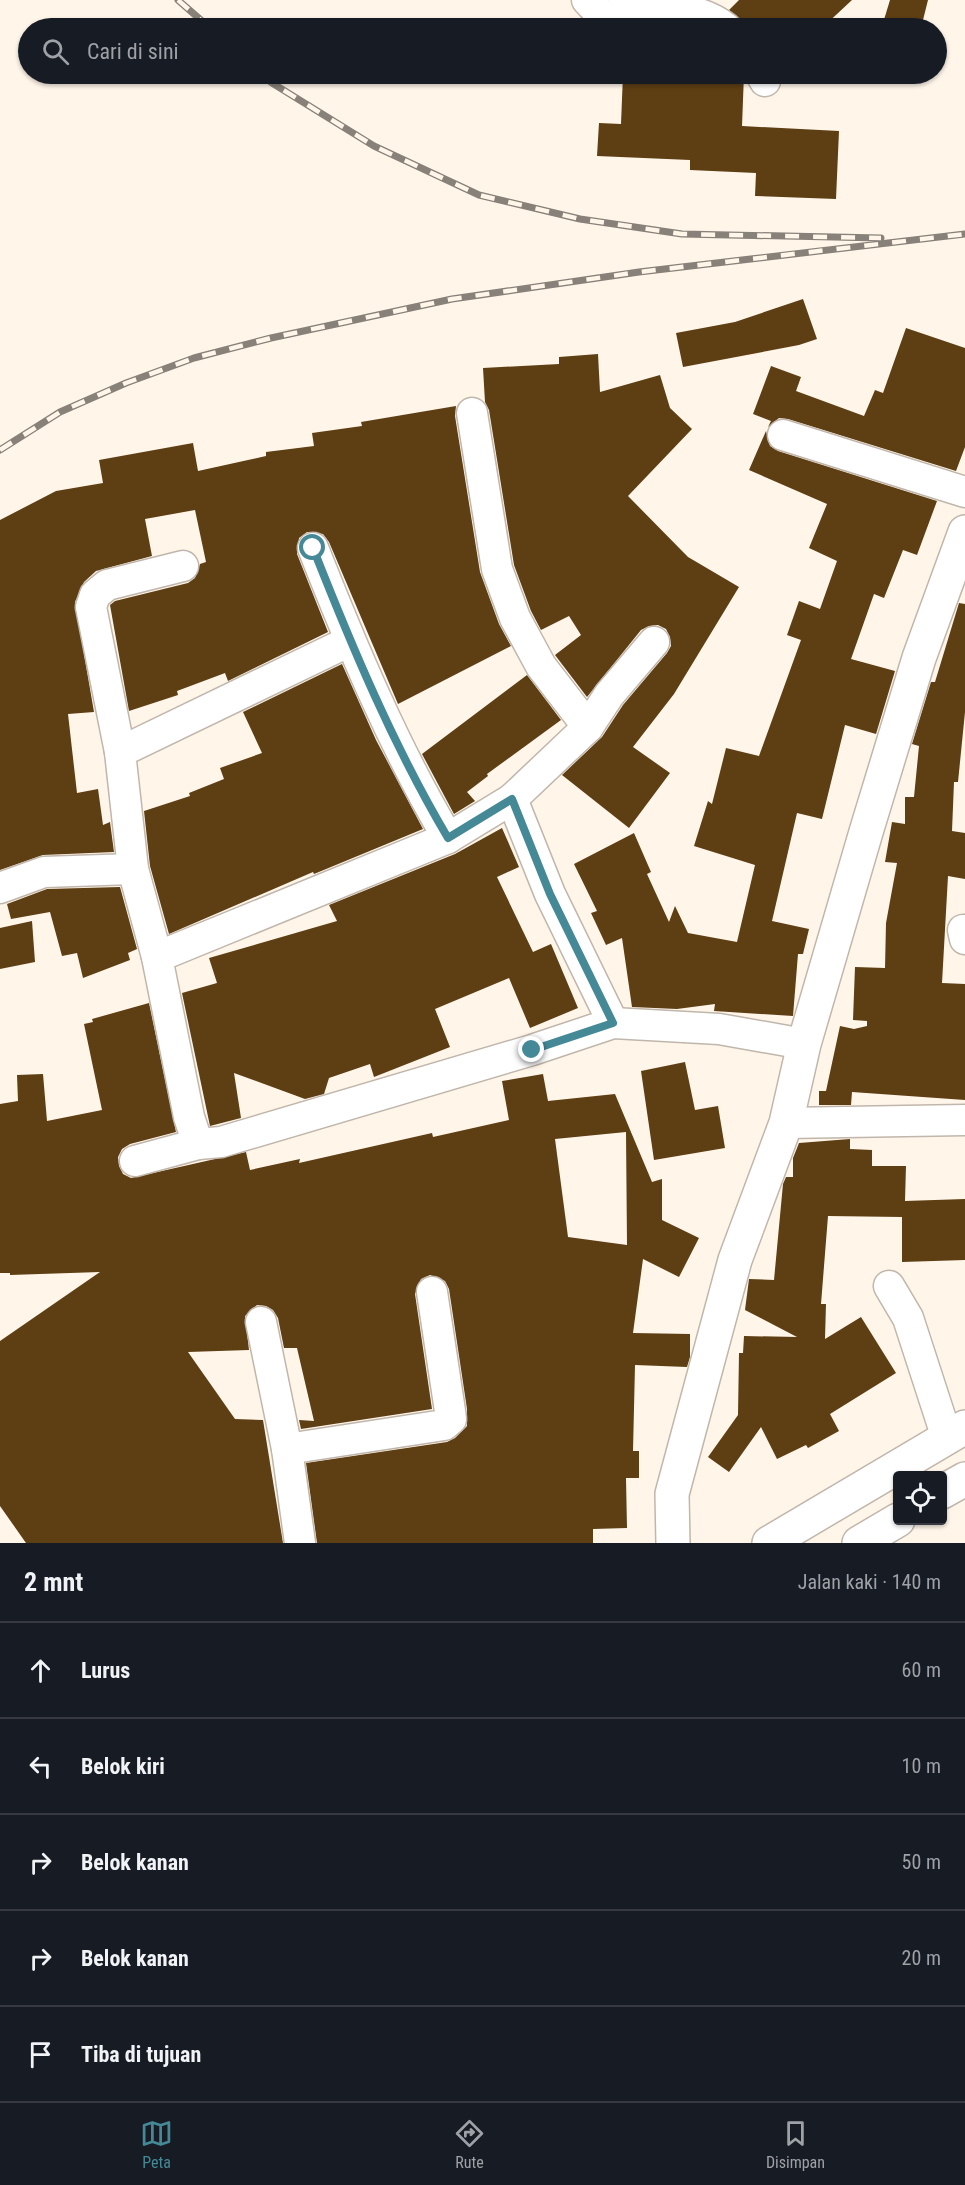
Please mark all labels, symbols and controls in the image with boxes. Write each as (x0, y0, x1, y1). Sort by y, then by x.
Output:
search box (18, 18, 947, 84)
icon: search (39, 35, 72, 68)
text: Cari di sini (87, 39, 179, 64)
route start (299, 534, 325, 560)
route end (518, 1036, 544, 1062)
map controls (893, 1471, 947, 1525)
button: locate (893, 1471, 947, 1525)
text: 2 mnt (24, 1567, 83, 1597)
text: Jalan kaki · 140 m (798, 1570, 941, 1594)
icon: ahead (24, 1654, 57, 1687)
text: Lurus (81, 1658, 130, 1683)
text: 60 m (902, 1658, 941, 1682)
icon: left (24, 1750, 57, 1783)
text: Belok kiri (81, 1754, 165, 1779)
text: 10 m (902, 1754, 941, 1778)
icon: right (24, 1846, 57, 1879)
text: Belok kanan (81, 1850, 189, 1875)
text: 50 m (902, 1850, 941, 1874)
icon: right (24, 1942, 57, 1975)
text: Belok kanan (81, 1946, 189, 1971)
text: 20 m (902, 1946, 941, 1970)
icon: arrive (24, 2038, 57, 2071)
text: Tiba di tujuan (81, 2042, 201, 2067)
tab: Peta (140, 2117, 173, 2172)
tab: Rute (453, 2117, 486, 2172)
tab: Disimpan (766, 2117, 825, 2172)

